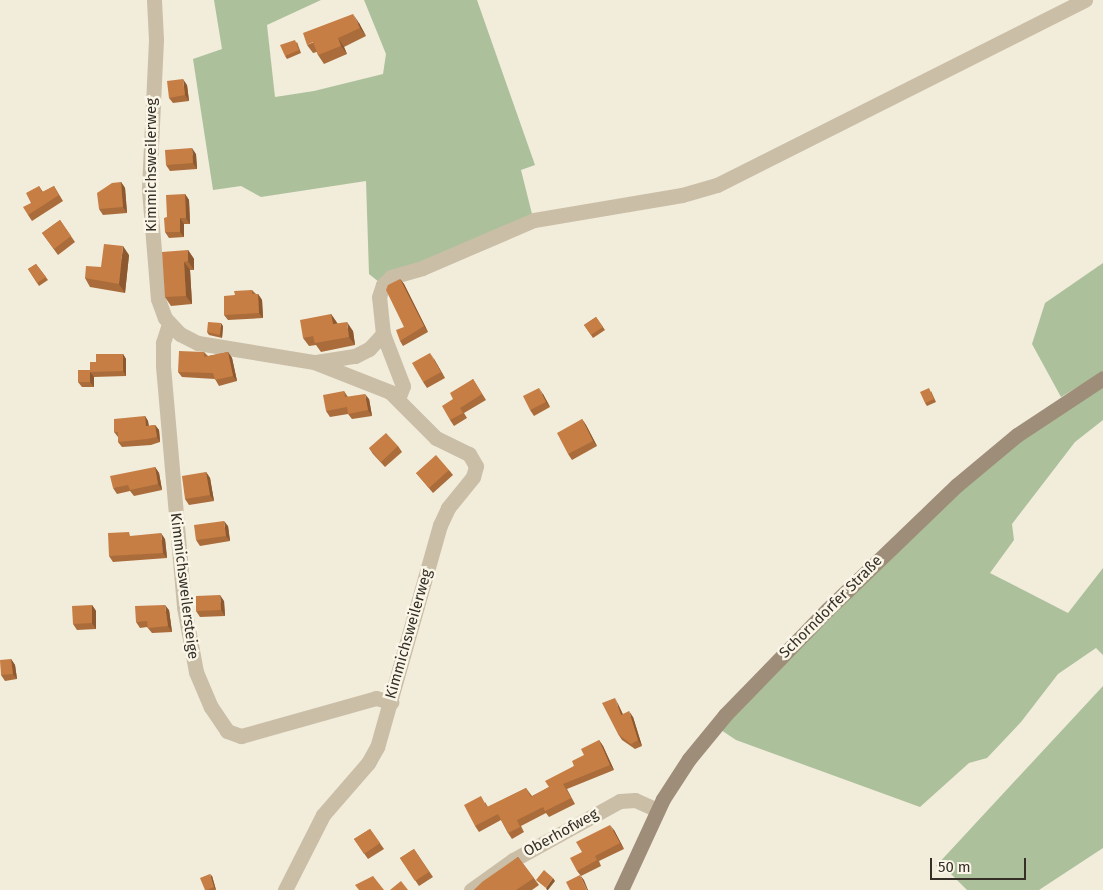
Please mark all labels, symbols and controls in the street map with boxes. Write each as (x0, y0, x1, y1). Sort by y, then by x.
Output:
street label: Kimmichsweilerweg (143, 98, 161, 232)
street label: Kimmichsweilersteige (166, 512, 202, 660)
street label: Schorndorfer Straße (776, 552, 886, 662)
street label: Kimmichsweilerweg (382, 567, 436, 701)
street label: Oberhofweg (521, 805, 601, 861)
scale bar (933, 848, 1029, 880)
text: 50 m (938, 858, 971, 876)

